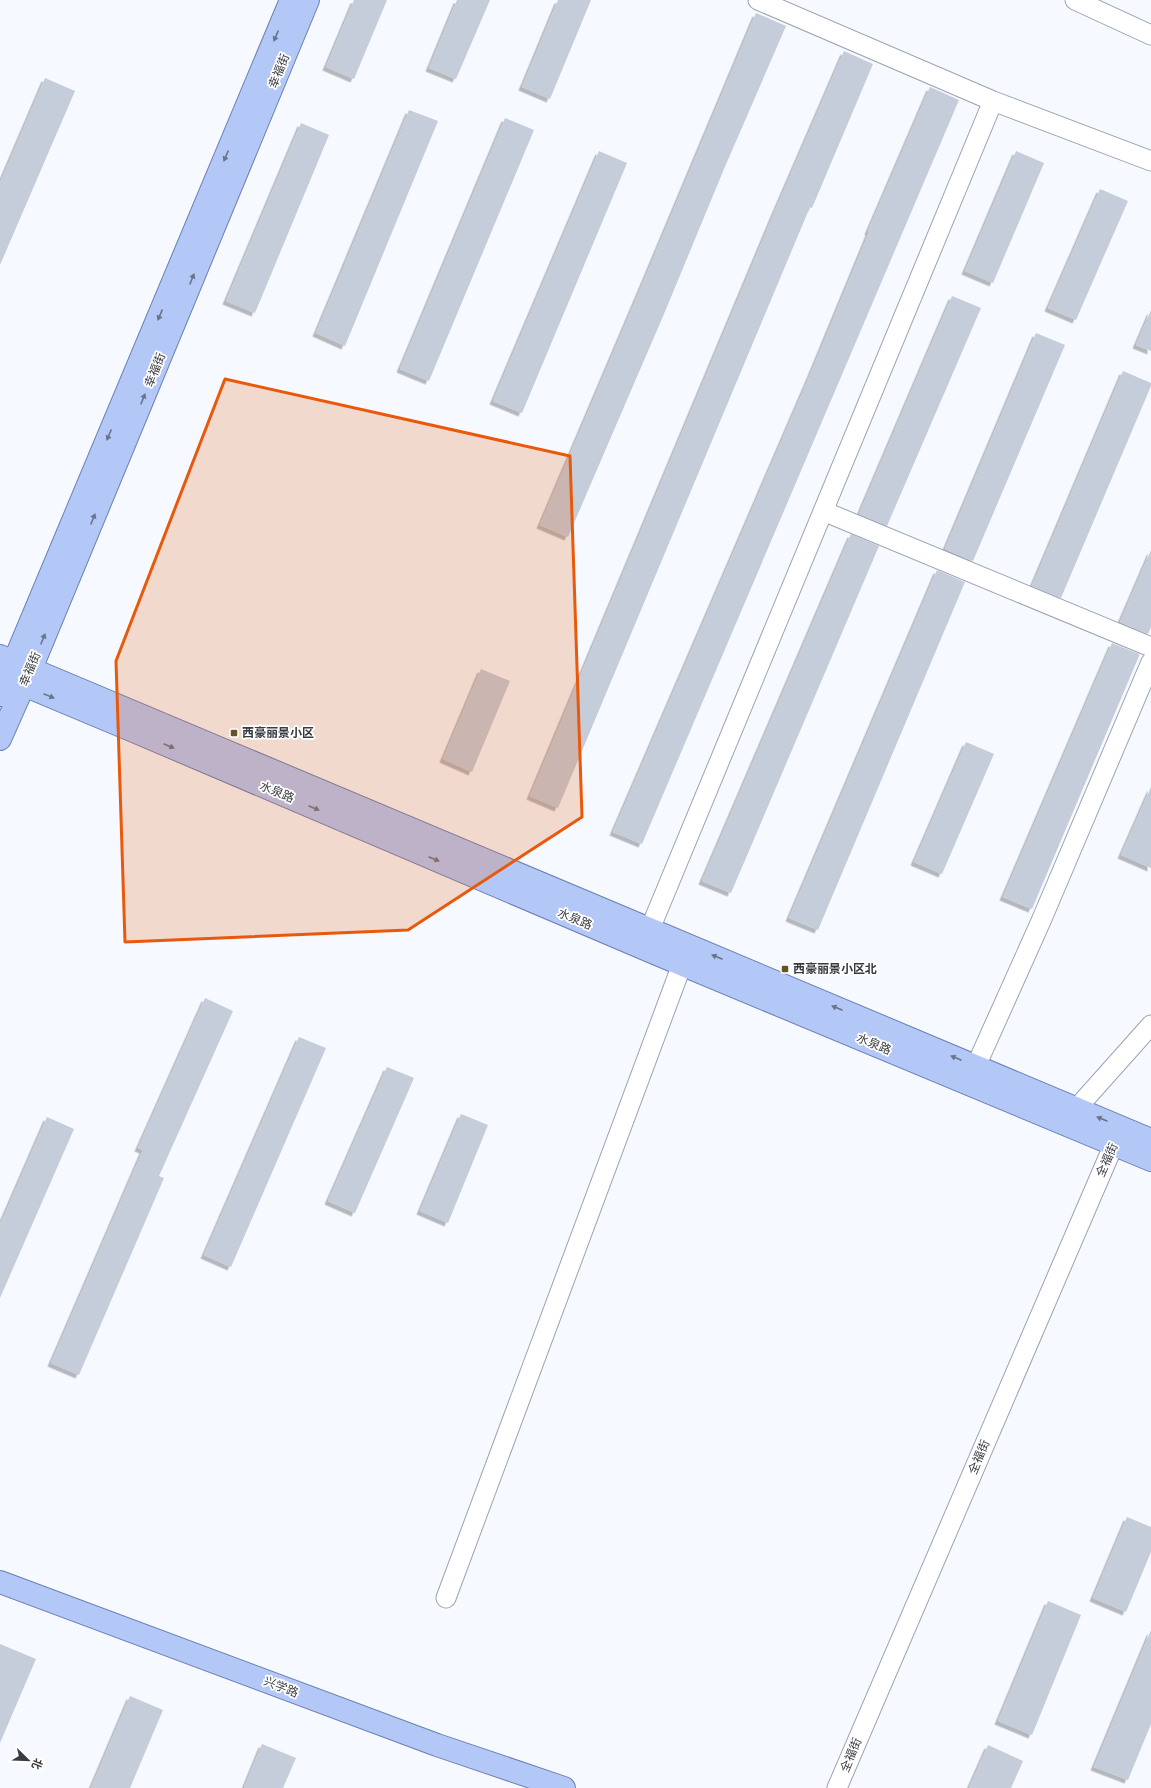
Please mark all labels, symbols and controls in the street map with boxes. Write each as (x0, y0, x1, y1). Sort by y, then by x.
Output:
one-way arrow (272, 30, 279, 42)
street label: 幸福街 (265, 51, 292, 90)
one-way arrow (222, 150, 229, 162)
one-way arrow (190, 272, 196, 284)
one-way arrow (156, 309, 162, 321)
street label: 幸福街 (141, 350, 168, 389)
one-way arrow (139, 393, 146, 405)
one-way arrow (106, 429, 112, 441)
one-way arrow (90, 513, 96, 525)
one-way arrow (40, 634, 46, 645)
street label: 幸福街 (16, 649, 43, 688)
one-way arrow (43, 692, 55, 699)
place label: 西豪丽景小区 (242, 725, 314, 740)
marker: 西豪丽景小区 (229, 728, 239, 738)
one-way arrow (163, 742, 175, 749)
street label: 水泉路 (258, 778, 297, 805)
one-way arrow (309, 805, 321, 811)
one-way arrow (428, 856, 440, 862)
street label: 水泉路 (556, 905, 595, 932)
one-way arrow (711, 954, 722, 960)
place label: 西豪丽景小区北 (793, 961, 877, 976)
marker: 西豪丽景小区北 (780, 964, 790, 974)
one-way arrow (830, 1004, 842, 1010)
street label: 水泉路 (855, 1030, 894, 1057)
one-way arrow (951, 1055, 962, 1061)
one-way arrow (1097, 1116, 1108, 1122)
street label: 全福街 (1092, 1140, 1121, 1179)
street label: 全福街 (965, 1437, 992, 1476)
street label: 兴学路 (262, 1673, 301, 1700)
street label: 全福街 (837, 1735, 864, 1774)
north arrow (8, 1740, 48, 1780)
text: 北 (29, 1756, 46, 1772)

